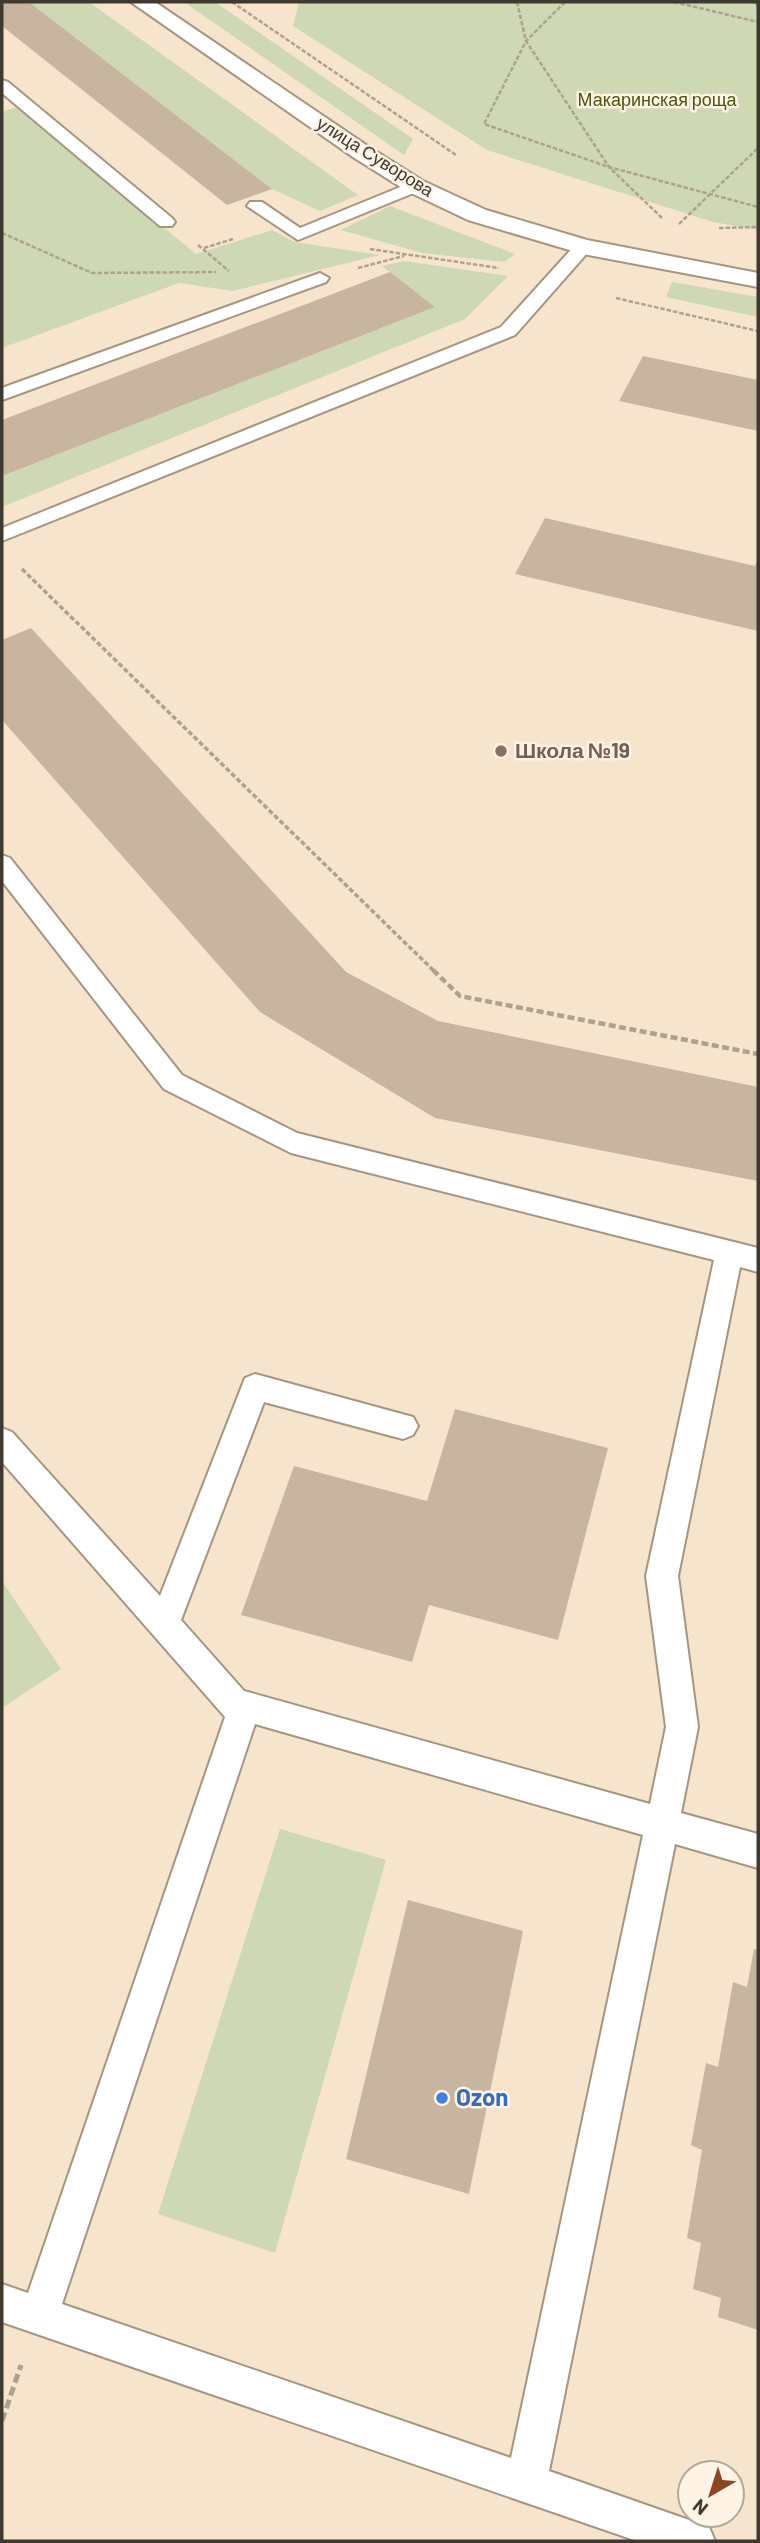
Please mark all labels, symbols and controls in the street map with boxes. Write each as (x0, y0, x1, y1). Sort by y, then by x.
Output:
park label: Макаринская роща (578, 88, 737, 110)
street label: улица Суворова (313, 111, 439, 201)
place label: Школа №19 (515, 737, 630, 762)
marker: Школа №19 (493, 743, 509, 759)
place label: Ozon (456, 2082, 508, 2111)
marker: Ozon (434, 2090, 450, 2106)
north arrow (676, 2459, 746, 2529)
text: N (688, 2495, 712, 2521)

